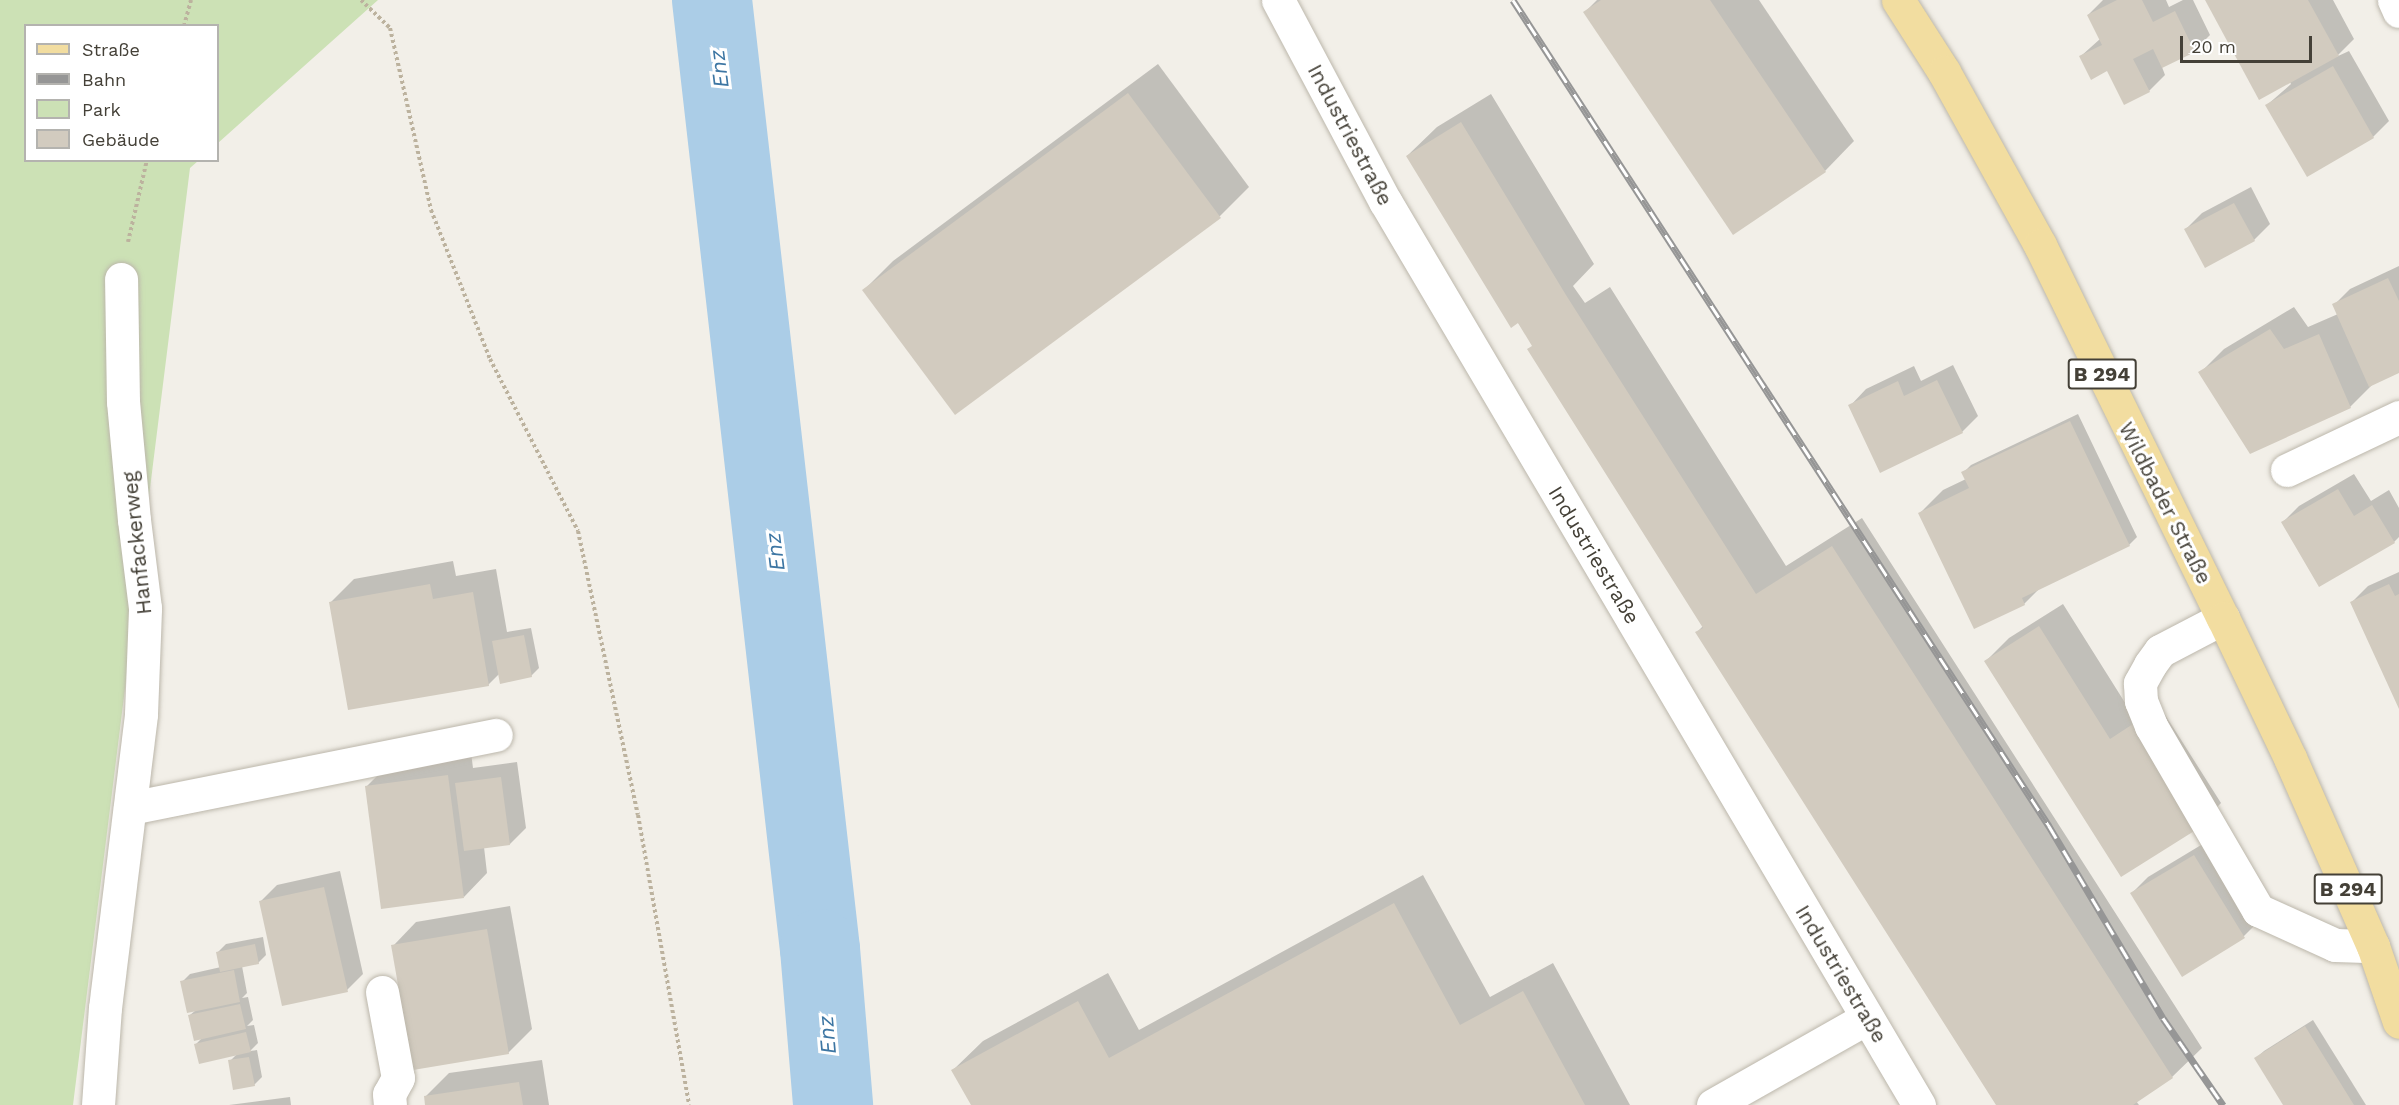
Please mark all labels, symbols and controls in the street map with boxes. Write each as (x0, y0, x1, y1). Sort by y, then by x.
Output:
legend (24, 24, 219, 162)
scale bar (2183, 24, 2315, 62)
text: 20 m (2191, 36, 2236, 57)
text: Straße (82, 39, 140, 60)
water label: Enz (704, 48, 734, 90)
street label: Industriestraße (1302, 60, 1398, 210)
text: Bahn (82, 69, 126, 90)
text: Park (82, 99, 121, 120)
text: Gebäude (82, 129, 160, 150)
road number: B 294 (2068, 357, 2136, 391)
street label: Wildbader Straße (2113, 418, 2217, 588)
street label: Hanfackerweg (117, 470, 157, 616)
street label: Industriestraße (1543, 481, 1645, 629)
water label: Enz (760, 531, 790, 573)
road number: B 294 (2314, 872, 2382, 906)
street label: Industriestraße (1790, 900, 1892, 1048)
water label: Enz (812, 1015, 842, 1055)

